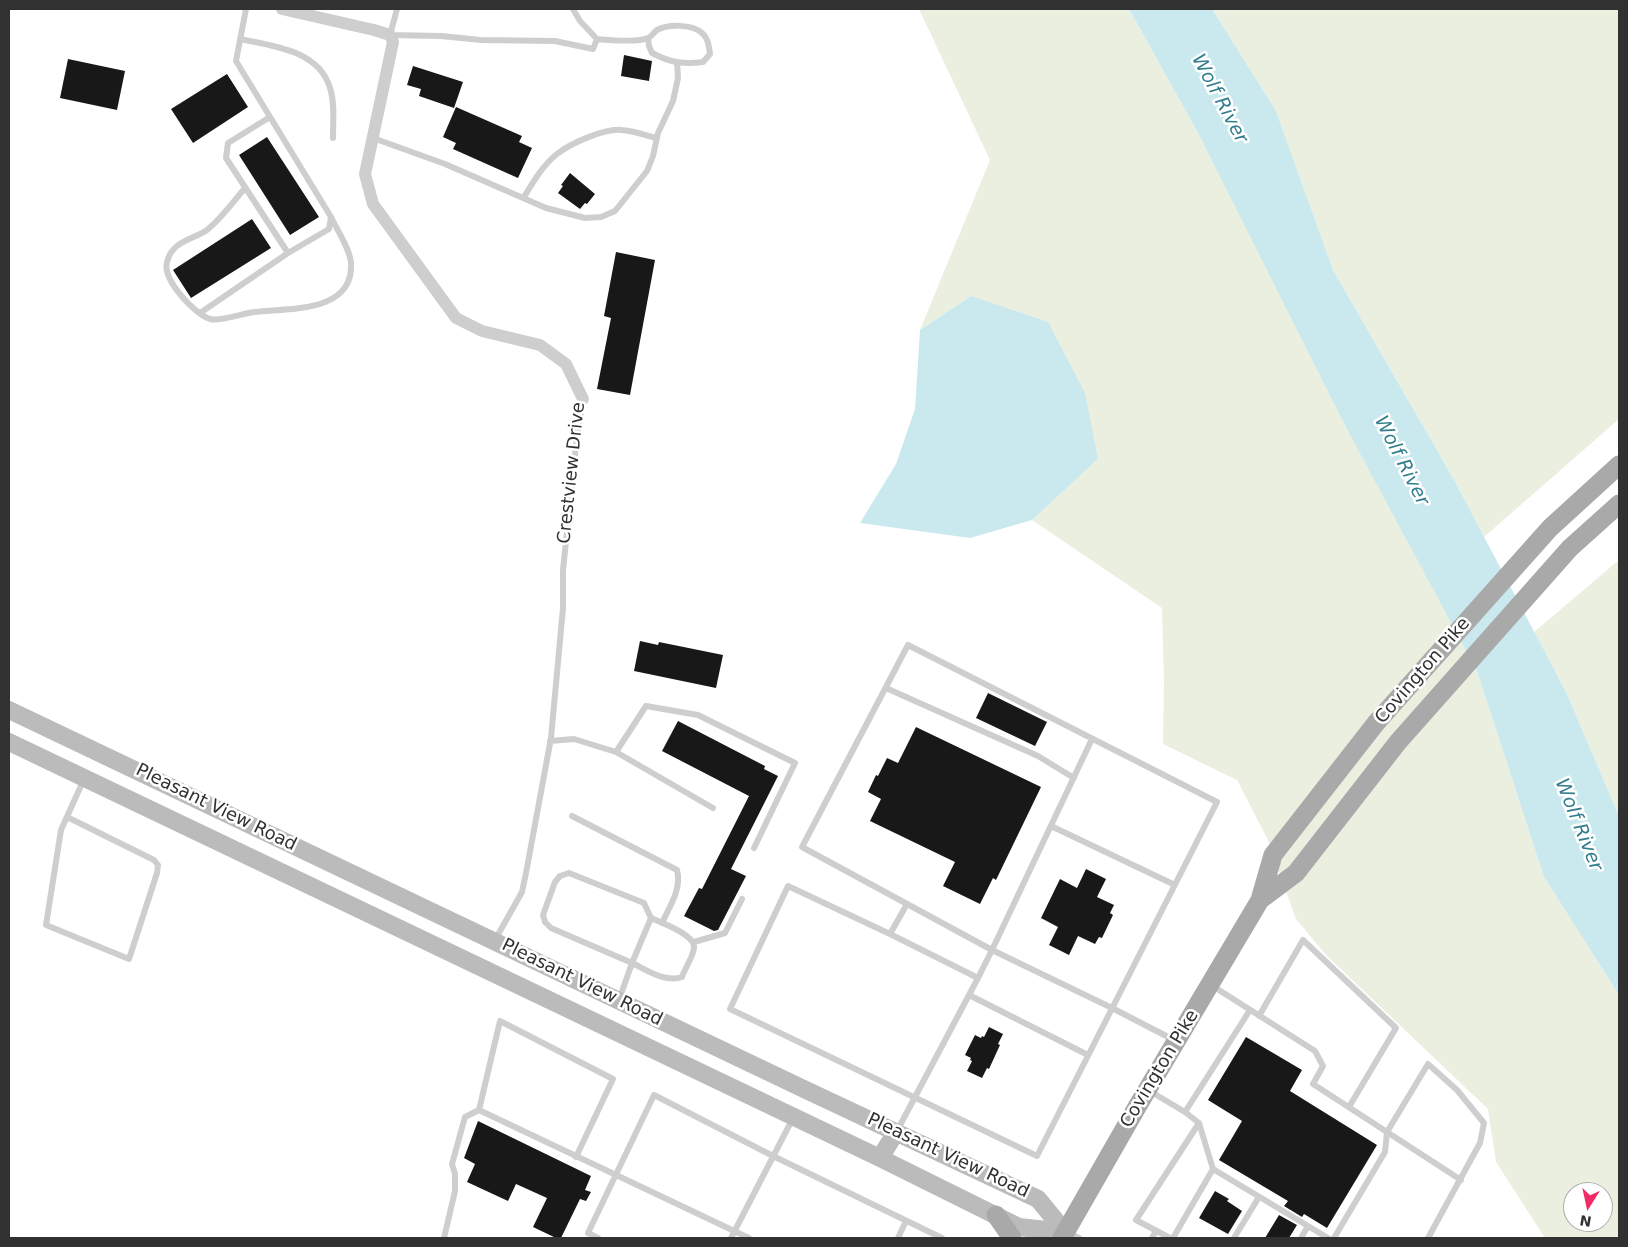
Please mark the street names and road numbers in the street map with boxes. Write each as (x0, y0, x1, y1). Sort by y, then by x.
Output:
street label: Crestview Drive (554, 401, 590, 545)
street label: Covington Pike (1371, 614, 1475, 728)
street label: Pleasant View Road (132, 760, 300, 856)
street label: Pleasant View Road (498, 935, 666, 1031)
street label: Covington Pike (1116, 1006, 1204, 1132)
street label: Pleasant View Road (864, 1109, 1032, 1203)

